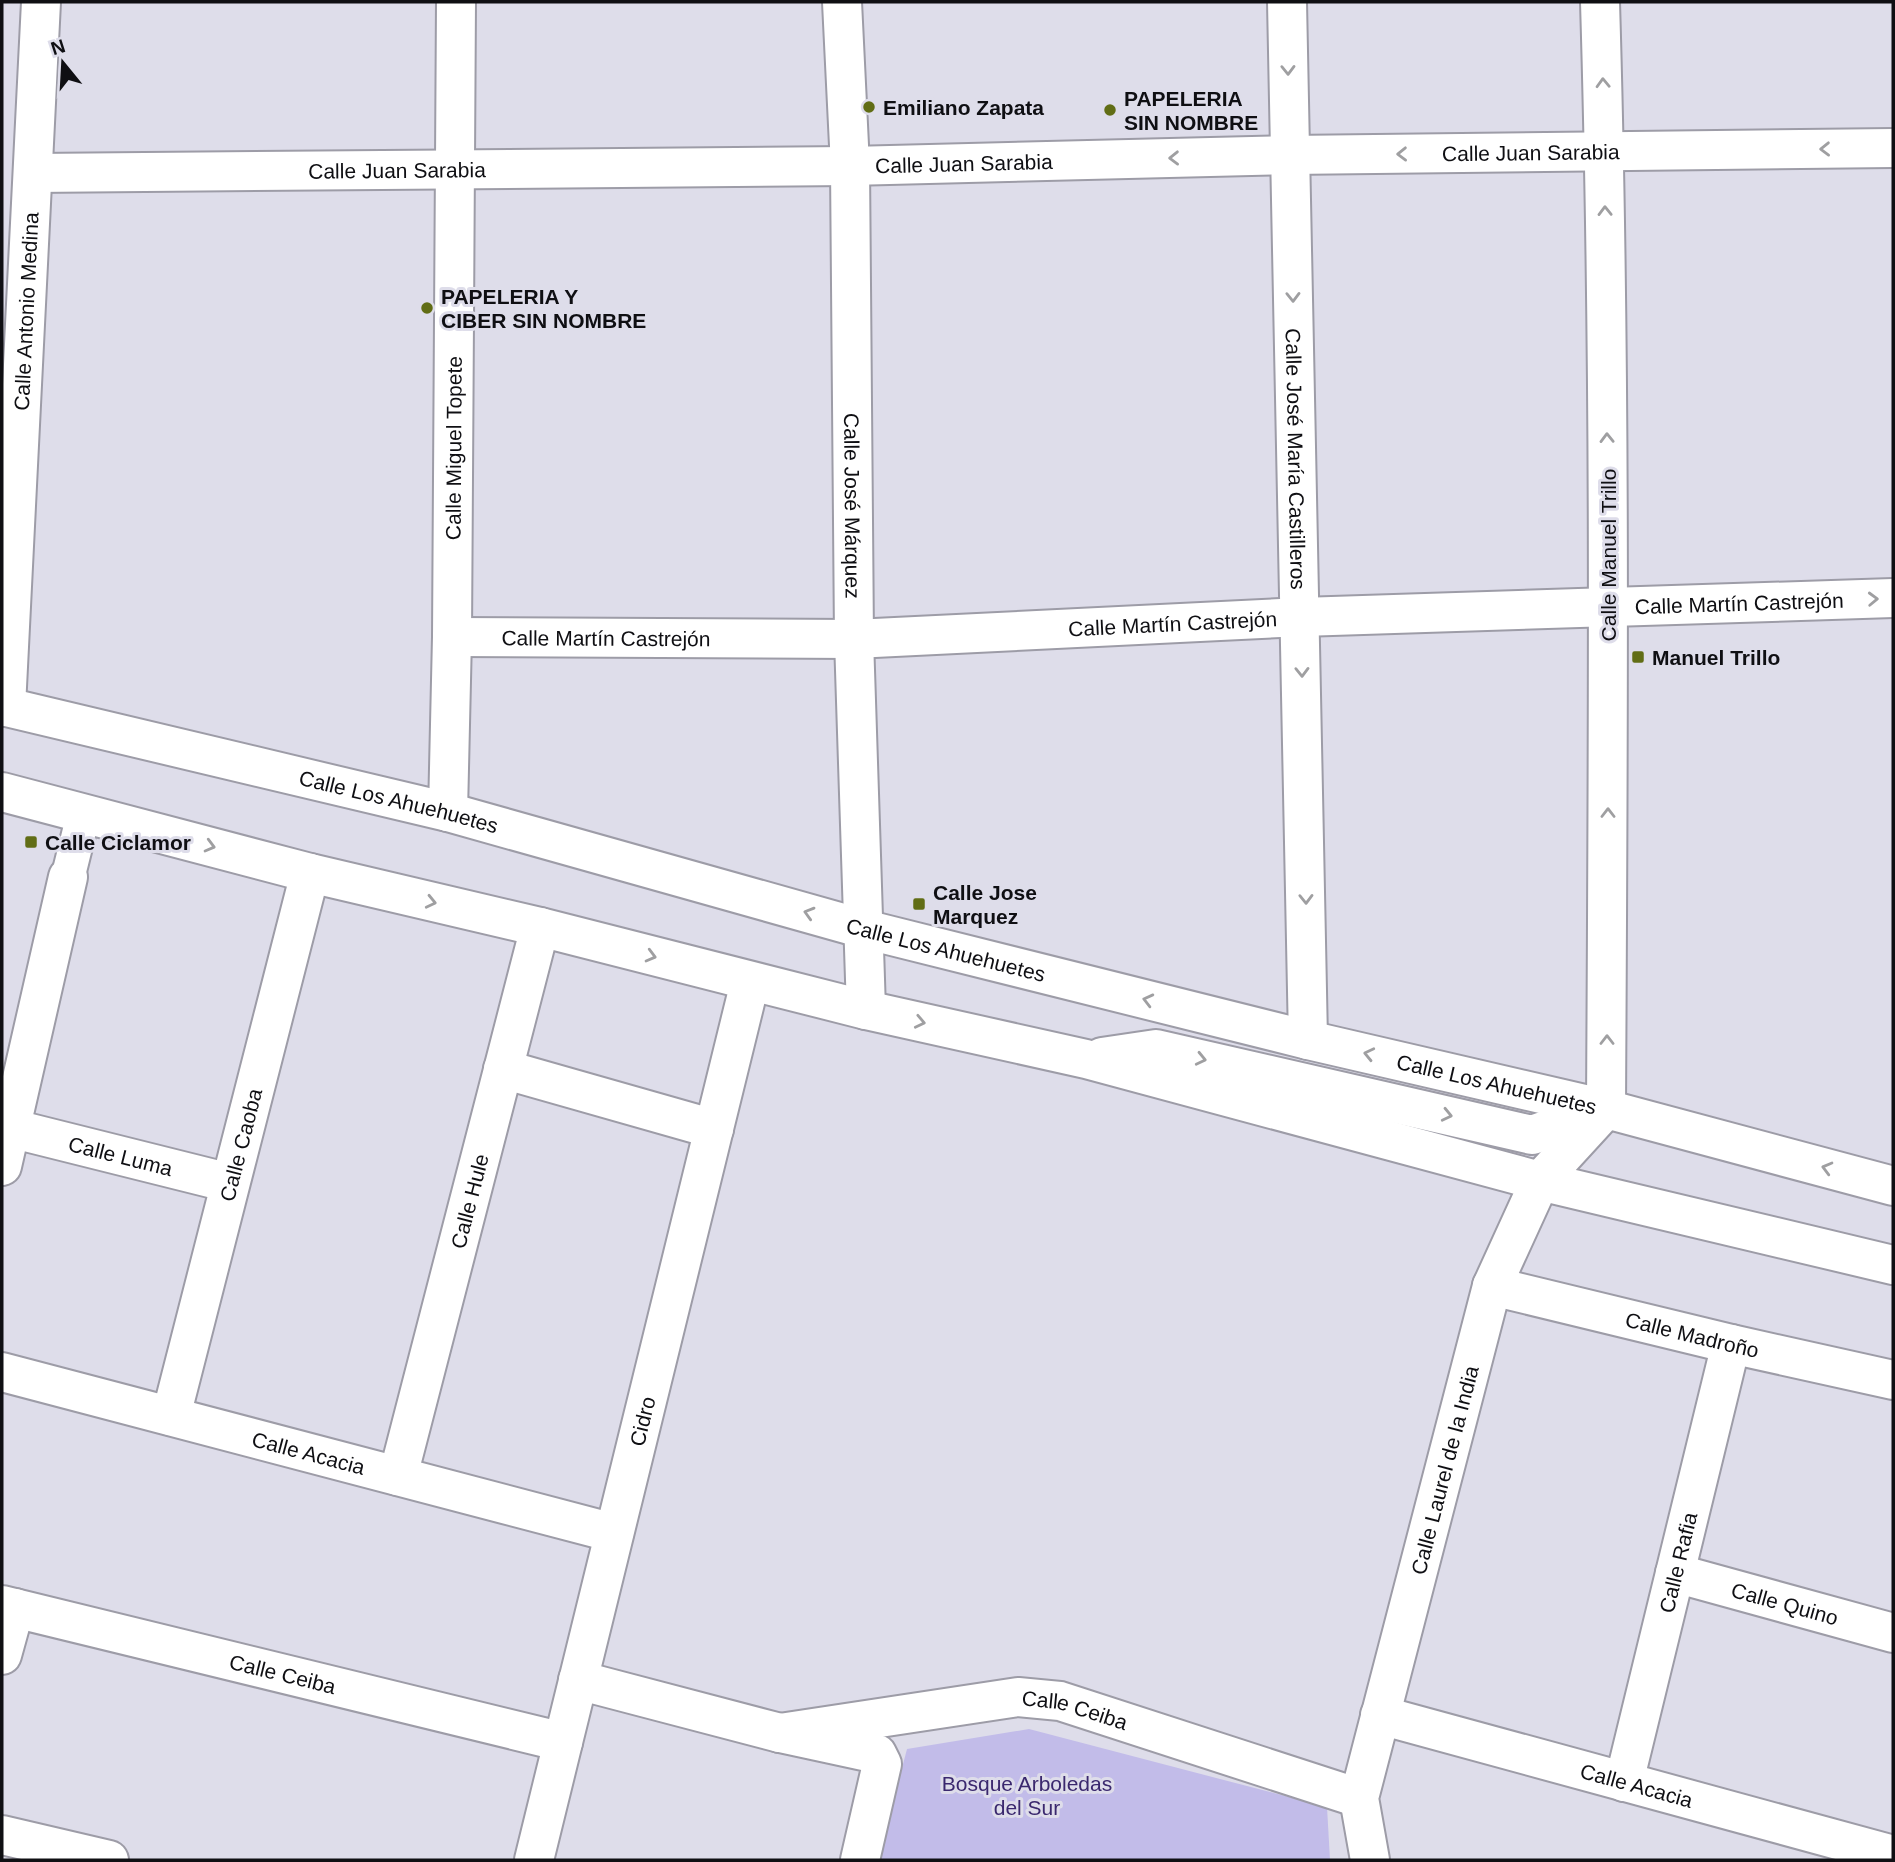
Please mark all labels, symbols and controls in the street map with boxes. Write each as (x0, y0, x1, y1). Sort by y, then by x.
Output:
north arrow (28, 28, 98, 98)
text: N (48, 35, 68, 59)
one-way arrow (1280, 65, 1295, 76)
one-way arrow (1595, 77, 1610, 88)
place label: PAPELERIA SIN NOMBRE (1124, 87, 1258, 134)
place label: Emiliano Zapata (883, 96, 1044, 119)
marker: Emiliano Zapata (861, 99, 877, 115)
marker: PAPELERIA SIN NOMBRE (1102, 102, 1118, 118)
street label: Calle Juan Sarabia (1442, 140, 1620, 165)
one-way arrow (1819, 141, 1830, 156)
one-way arrow (1396, 146, 1406, 162)
street label: Calle Juan Sarabia (875, 149, 1053, 177)
one-way arrow (1168, 150, 1179, 166)
street label: Calle Juan Sarabia (308, 158, 486, 182)
one-way arrow (1597, 205, 1613, 216)
street label: Calle Antonio Medina (9, 211, 42, 411)
place label: PAPELERIA Y CIBER SIN NOMBRE (441, 285, 646, 332)
one-way arrow (1285, 292, 1300, 303)
marker: PAPELERIA Y CIBER SIN NOMBRE (419, 300, 435, 316)
street label: Calle José María Castilleros (1282, 328, 1310, 590)
street label: Calle Miguel Topete (441, 356, 465, 540)
street label: Calle José Márquez (841, 413, 865, 599)
one-way arrow (1599, 433, 1615, 443)
street label: Calle Manuel Trillo (1597, 469, 1620, 641)
street label: Calle Martín Castrejón (1634, 588, 1844, 618)
one-way arrow (1868, 591, 1879, 606)
street label: Calle Martín Castrejón (1068, 607, 1278, 640)
street label: Calle Martín Castrejón (501, 626, 711, 650)
place label: Manuel Trillo (1652, 646, 1780, 669)
marker: Manuel Trillo (1630, 649, 1646, 665)
one-way arrow (1294, 667, 1309, 678)
street label: Calle Los Ahuehuetes (297, 766, 501, 837)
one-way arrow (1600, 807, 1616, 818)
place label: Calle Ciclamor (45, 831, 191, 854)
marker: Calle Ciclamor (23, 834, 39, 850)
one-way arrow (204, 838, 216, 852)
place label: Calle Jose Marquez (933, 881, 1037, 928)
one-way arrow (424, 894, 436, 908)
one-way arrow (1298, 895, 1314, 905)
marker: Calle Jose Marquez (911, 896, 927, 912)
one-way arrow (803, 907, 815, 922)
street label: Calle Los Ahuehuetes (844, 913, 1048, 985)
one-way arrow (645, 948, 657, 963)
one-way arrow (1142, 994, 1154, 1008)
one-way arrow (914, 1014, 926, 1029)
one-way arrow (1599, 1035, 1615, 1045)
one-way arrow (1363, 1048, 1375, 1062)
street label: Calle Los Ahuehuetes (1395, 1049, 1599, 1118)
one-way arrow (1195, 1051, 1207, 1065)
street label: Calle Caoba (215, 1086, 266, 1204)
one-way arrow (1441, 1107, 1453, 1121)
street label: Calle Luma (66, 1132, 175, 1180)
street label: Calle Hule (446, 1151, 492, 1251)
one-way arrow (1822, 1162, 1834, 1176)
street label: Calle Madroño (1623, 1307, 1761, 1361)
street label: Calle Laurel de la India (1406, 1363, 1482, 1577)
street label: Cidro (625, 1394, 659, 1448)
street label: Calle Acacia (250, 1427, 368, 1479)
street label: Calle Rafia (1654, 1509, 1701, 1615)
street label: Calle Quino (1729, 1578, 1841, 1629)
street label: Calle Ceiba (227, 1650, 339, 1698)
street label: Calle Ceiba (1021, 1686, 1131, 1734)
street label: Calle Acacia (1578, 1759, 1696, 1811)
park label: Bosque Arboledas del Sur (942, 1772, 1112, 1819)

